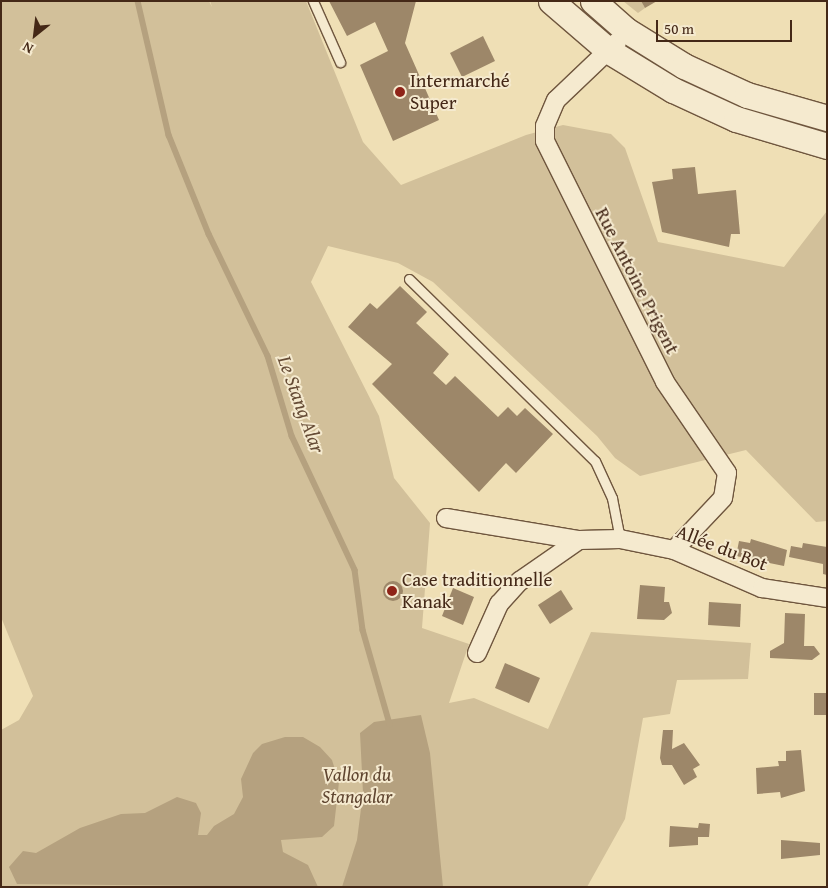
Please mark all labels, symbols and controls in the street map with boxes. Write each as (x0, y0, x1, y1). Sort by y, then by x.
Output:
north arrow (10, 10, 60, 60)
scale bar (658, 10, 794, 42)
text: 50 m (664, 18, 694, 39)
text: N (19, 37, 37, 59)
place label: Intermarché Super (410, 70, 510, 114)
marker: Intermarché Super (394, 86, 406, 98)
street label: Rue Antoine Prigent (590, 204, 684, 358)
water label: Le Stang Alar (273, 352, 331, 456)
street label: Allée du Bot (673, 520, 771, 576)
place label: Case traditionnelle Kanak (402, 569, 552, 613)
marker: Case traditionnelle Kanak (386, 585, 398, 597)
park label: Vallon du Stangalar (322, 764, 392, 808)

